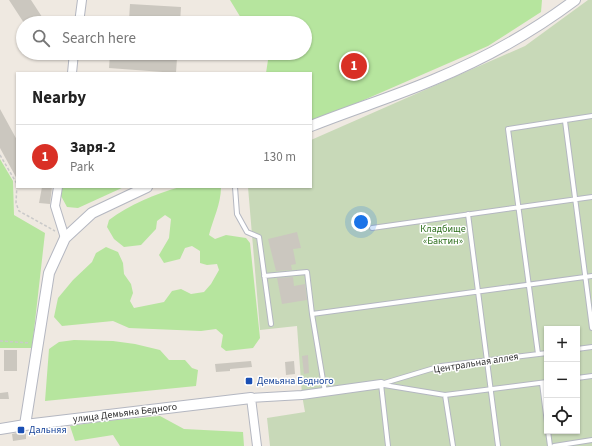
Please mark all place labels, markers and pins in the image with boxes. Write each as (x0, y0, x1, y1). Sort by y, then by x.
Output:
pin: 1 (341, 51, 367, 81)
place label: Демьяна Бедного (257, 374, 334, 388)
marker: Демьяна Бедного (244, 376, 254, 386)
place label: Дальняя (29, 423, 67, 437)
marker: Дальняя (16, 425, 26, 435)

